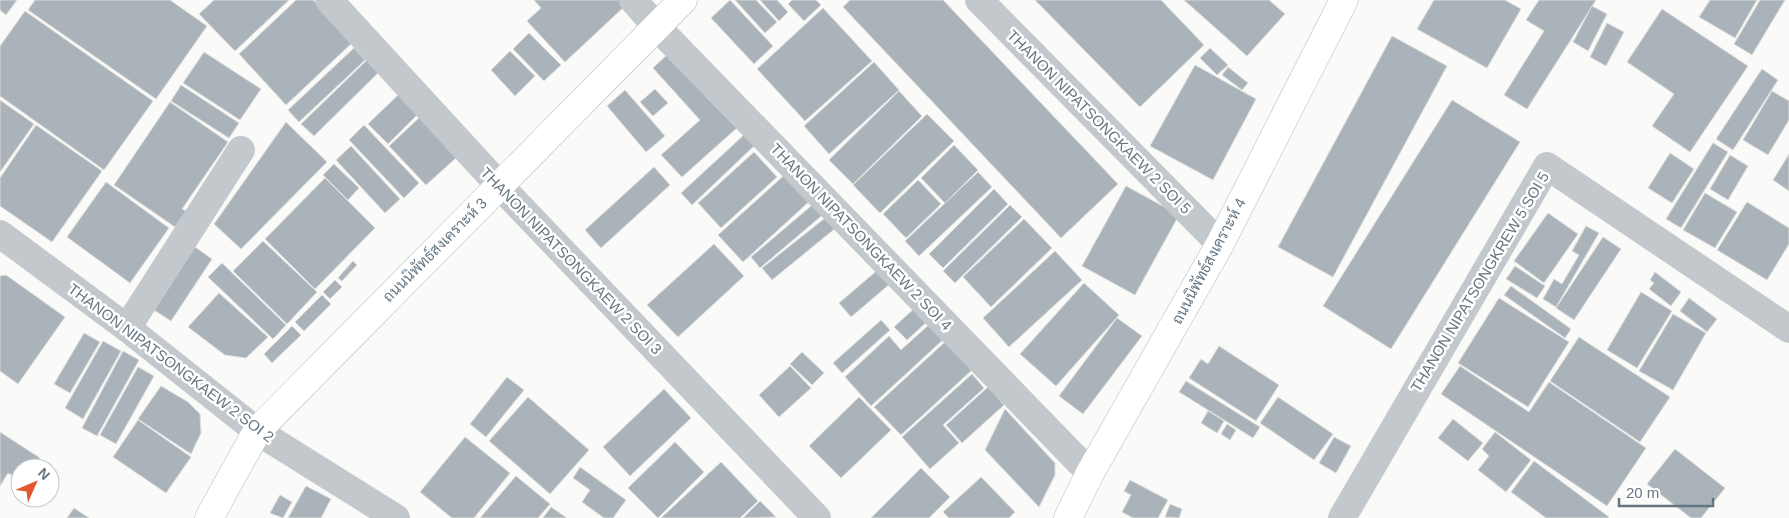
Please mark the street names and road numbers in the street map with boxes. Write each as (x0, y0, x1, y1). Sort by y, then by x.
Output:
street label: THANON NIPATSONGKAEW 2 SOI 5 (1004, 26, 1195, 217)
street label: THANON NIPATSONGKAEW 2 SOI 4 (767, 140, 955, 333)
street label: THANON NIPATSONGKAEW 2 SOI 3 (477, 164, 665, 357)
street label: THANON NIPATSONGKREW 5 SOI 5 (1407, 169, 1552, 395)
street label: ถนนนิพัทธ์สงเคราะห์ 3 (378, 193, 490, 305)
street label: ถนนนิพัทธ์สงเคราะห์ 4 (1167, 195, 1249, 327)
street label: THANON NIPATSONGKAEW 2 SOI 2 (65, 280, 277, 445)

